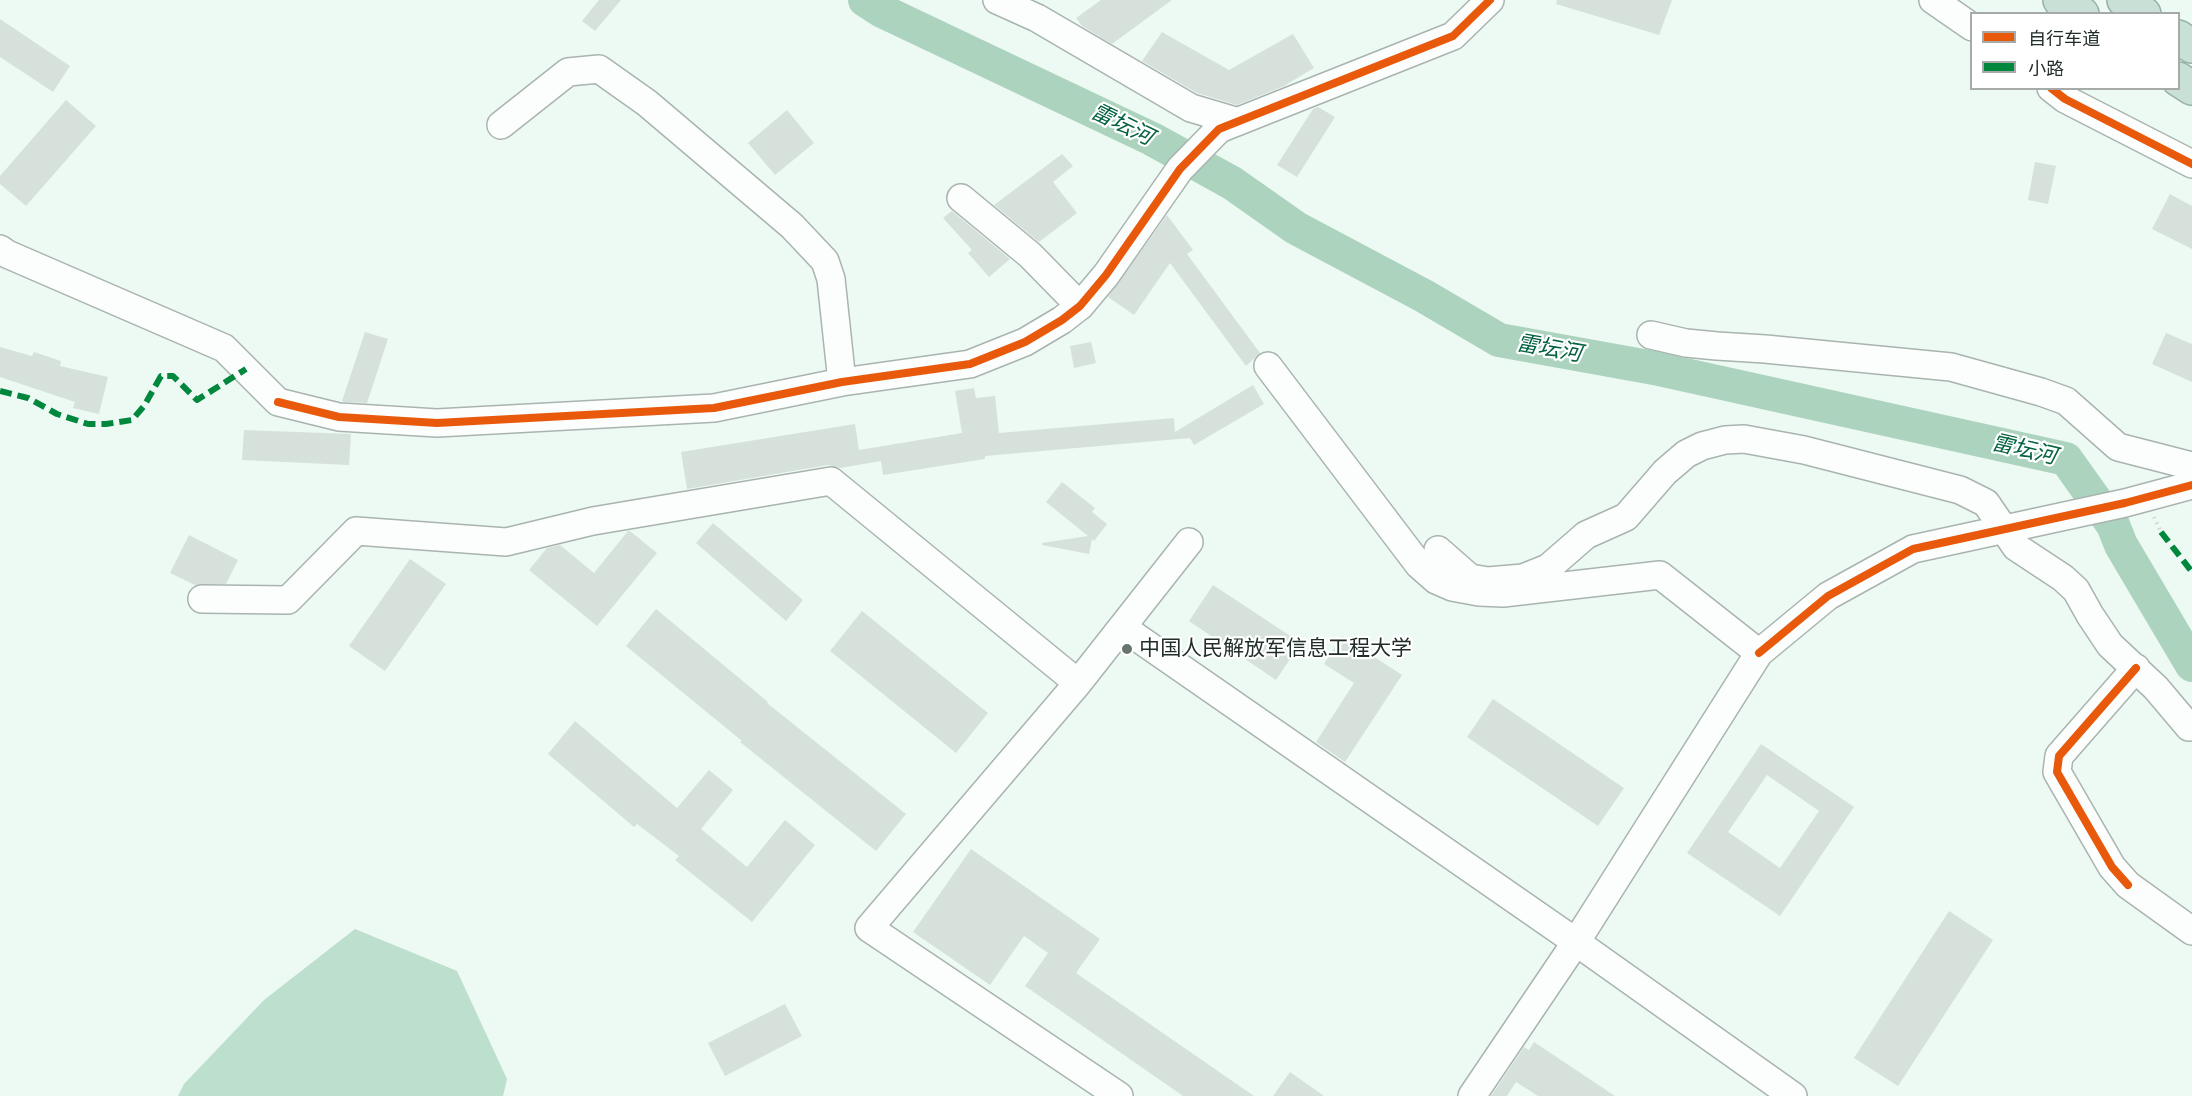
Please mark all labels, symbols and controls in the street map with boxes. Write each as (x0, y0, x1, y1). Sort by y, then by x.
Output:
legend (1970, 12, 2180, 90)
text: 自行车道 (2028, 24, 2100, 51)
text: 小路 (2028, 54, 2064, 81)
water label: 雷坛河 (1087, 99, 1157, 151)
water label: 雷坛河 (1514, 330, 1584, 368)
water label: 雷坛河 (1989, 430, 2059, 470)
place label: 中国人民解放军信息工程大学 (1139, 636, 1412, 662)
marker: 中国人民解放军信息工程大学 (1120, 642, 1134, 656)

